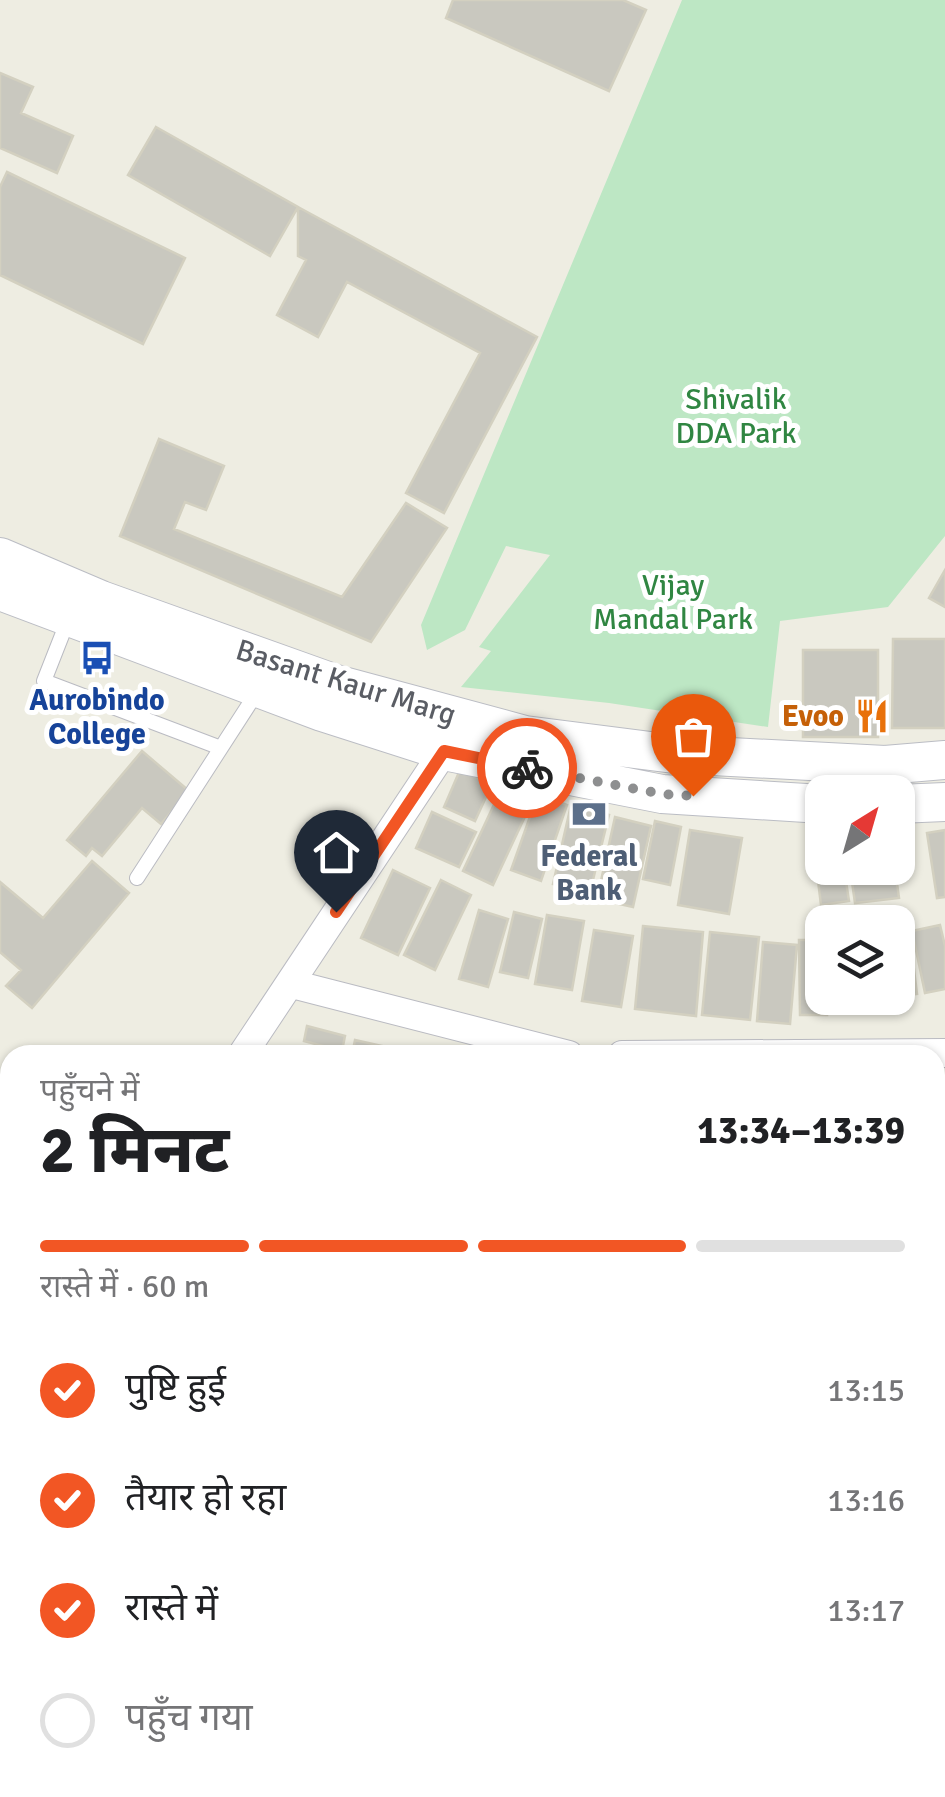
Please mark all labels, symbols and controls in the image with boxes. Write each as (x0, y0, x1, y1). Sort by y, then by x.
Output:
park label: Shivalik DDA Park (675, 381, 797, 452)
park label: Vijay Mandal Park (593, 567, 753, 638)
street label: Basant Kaur Marg (231, 631, 460, 734)
bus stop icon: Aurobindo College (78, 639, 116, 677)
place label: Aurobindo College (29, 682, 165, 753)
pin (651, 694, 736, 797)
restaurant icon: Evoo (853, 697, 891, 735)
place label: Evoo (782, 698, 844, 735)
icon: bag (666, 709, 721, 764)
courier (477, 718, 577, 818)
icon: bike (500, 741, 555, 796)
north arrow (805, 775, 915, 885)
map controls (805, 775, 915, 1015)
bank icon: Federal Bank (570, 795, 608, 833)
pin (294, 810, 379, 913)
icon: home (309, 825, 364, 880)
place label: Federal Bank (540, 838, 638, 909)
button: layers (805, 905, 915, 1015)
text: पहुँचने में (40, 1071, 139, 1110)
text: 13:34–13:39 (697, 1107, 905, 1154)
text: 2 मिनट (40, 1111, 229, 1191)
text: रास्ते में · 60 m (40, 1267, 209, 1306)
icon: check (40, 1363, 95, 1418)
text: पुष्टि हुई (125, 1364, 226, 1411)
text: 13:15 (827, 1371, 905, 1410)
icon: check (40, 1473, 95, 1528)
text: तैयार हो रहा (125, 1474, 286, 1521)
text: 13:16 (827, 1481, 905, 1520)
icon: check (40, 1583, 95, 1638)
text: रास्ते में (125, 1584, 218, 1631)
text: 13:17 (827, 1591, 905, 1630)
text: पहुँच गया (125, 1694, 253, 1741)

